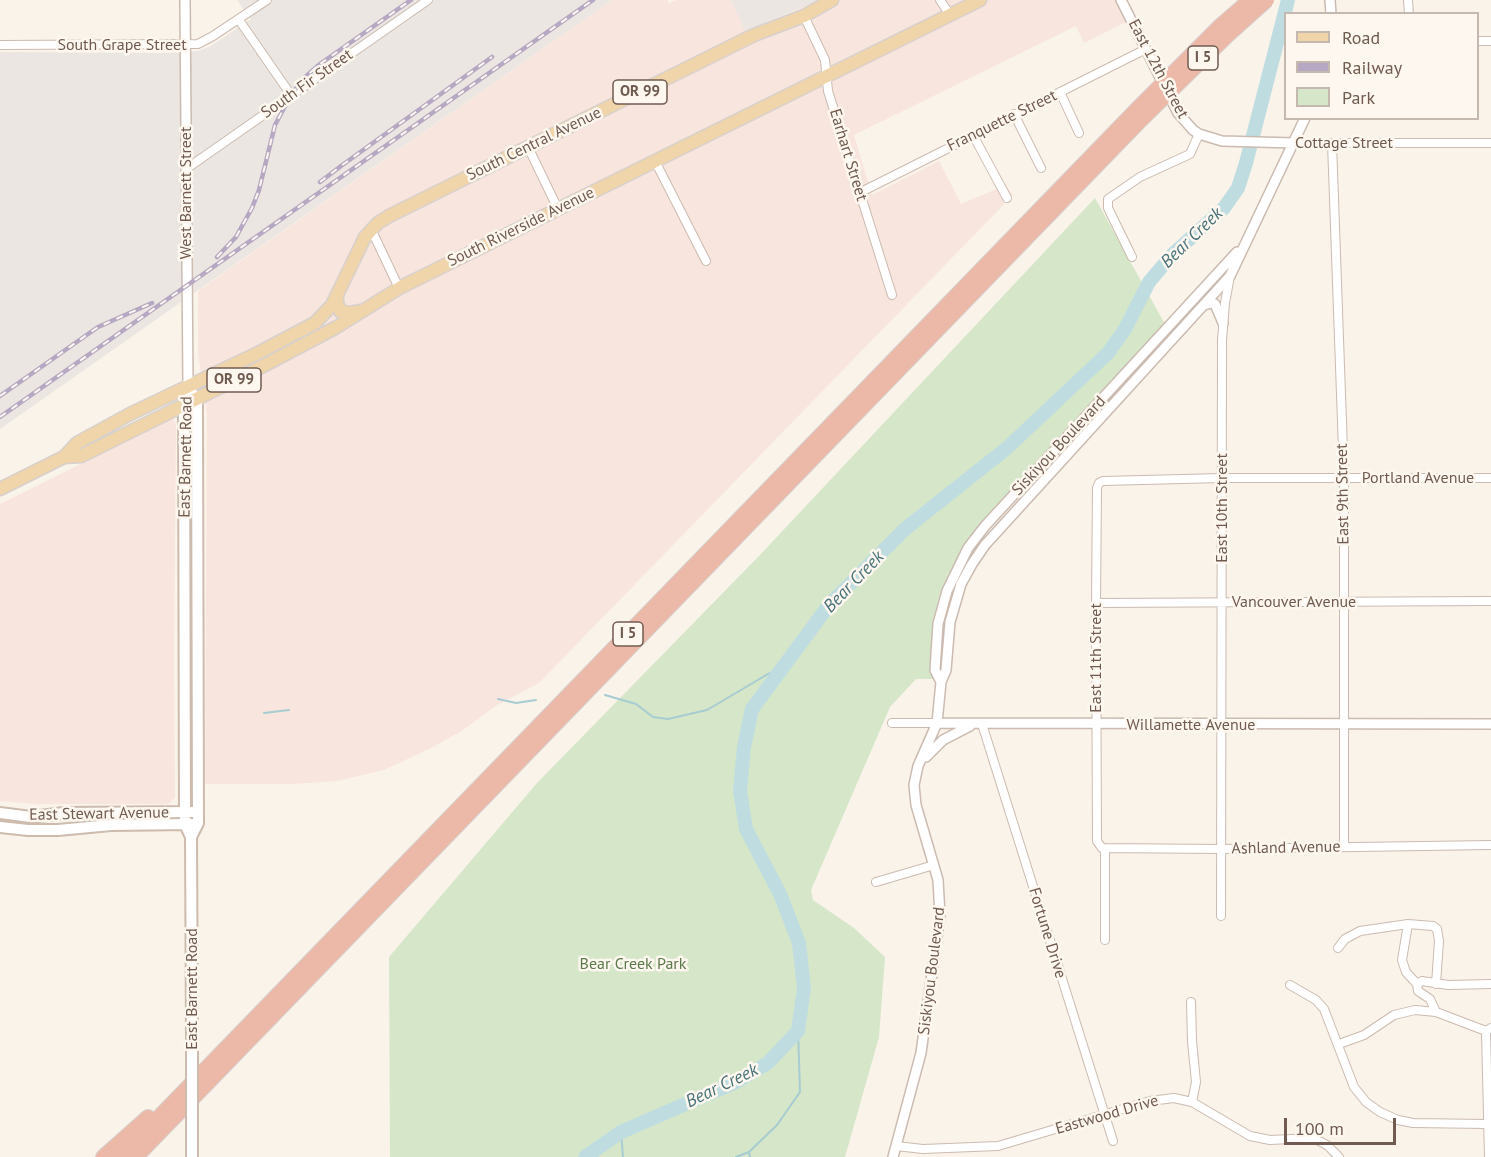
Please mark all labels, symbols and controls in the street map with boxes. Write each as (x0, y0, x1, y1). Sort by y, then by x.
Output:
legend (1284, 12, 1479, 120)
street label: East 12th Street (1124, 16, 1192, 122)
text: Road (1342, 26, 1380, 49)
street label: South Grape Street (57, 35, 187, 55)
street label: South Fir Street (258, 45, 356, 123)
road number: I 5 (1188, 46, 1218, 70)
text: Railway (1342, 56, 1402, 79)
road number: OR 99 (613, 80, 667, 104)
street label: Franquette Street (944, 86, 1060, 156)
text: Park (1342, 86, 1375, 109)
street label: South Central Avenue (464, 103, 604, 185)
street label: Earhart Street (825, 107, 871, 203)
street label: West Barnett Street (176, 127, 196, 259)
street label: Cottage Street (1295, 133, 1393, 153)
street label: South Riverside Avenue (444, 183, 598, 271)
water label: Bear Creek (1157, 203, 1227, 273)
road number: OR 99 (207, 368, 261, 392)
street label: Siskiyou Boulevard (1008, 392, 1110, 500)
street label: East Barnett Road (175, 396, 197, 518)
street label: East 9th Street (1333, 443, 1353, 545)
street label: East 10th Street (1212, 453, 1232, 563)
street label: Portland Avenue (1362, 468, 1474, 488)
water label: Bear Creek (819, 547, 889, 617)
street label: Vancouver Avenue (1232, 592, 1356, 612)
street label: East 11th Street (1086, 603, 1106, 713)
road number: I 5 (613, 622, 643, 646)
street label: Willamette Avenue (1127, 715, 1255, 735)
street label: East Stewart Avenue (29, 803, 169, 825)
street label: Ashland Avenue (1231, 837, 1341, 859)
street label: Fortune Drive (1024, 885, 1070, 981)
street label: Siskiyou Boulevard (915, 906, 949, 1036)
street label: East Barnett Road (182, 928, 202, 1050)
park label: Bear Creek Park (580, 954, 686, 974)
water label: Bear Creek (682, 1059, 762, 1113)
street label: Eastwood Drive (1053, 1091, 1161, 1139)
scale bar (1287, 1106, 1400, 1144)
text: 100 m (1295, 1117, 1344, 1140)

